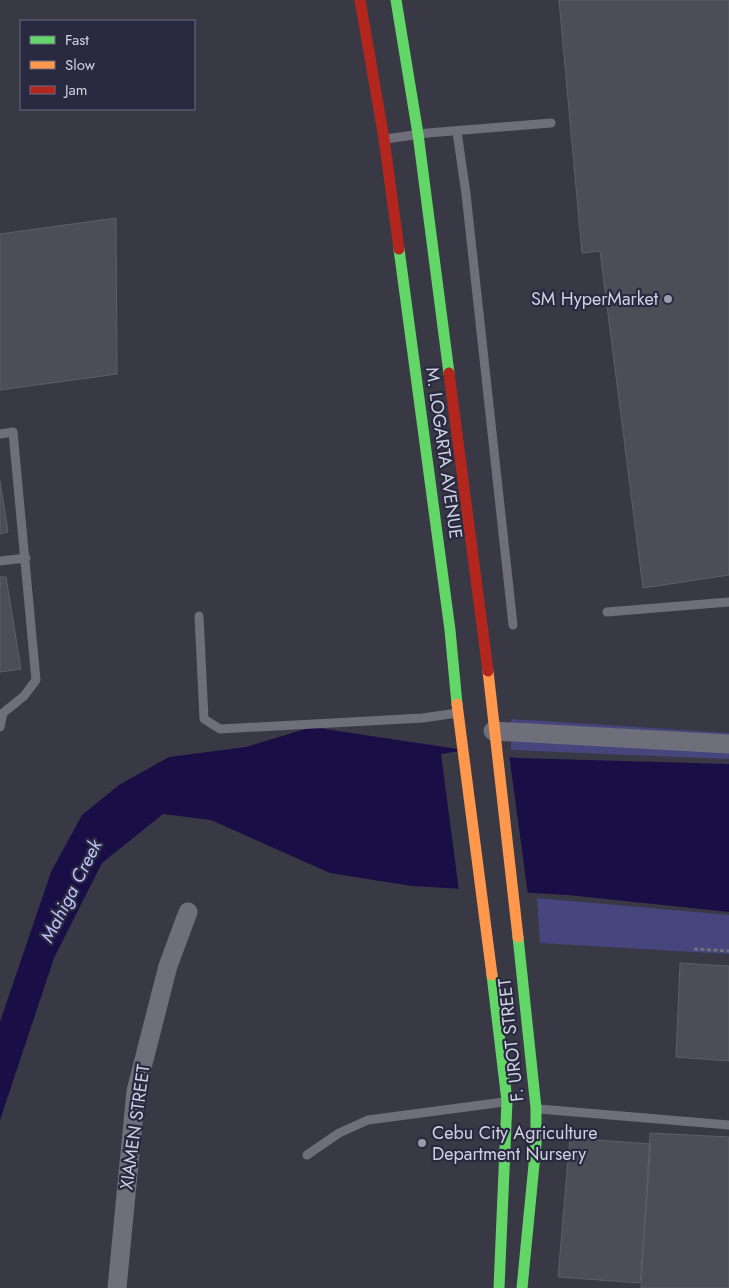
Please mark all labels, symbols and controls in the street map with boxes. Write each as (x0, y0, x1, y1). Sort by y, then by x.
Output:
legend (20, 20, 195, 110)
text: Fast (65, 29, 89, 51)
text: Slow (65, 54, 96, 76)
text: Jam (63, 79, 88, 101)
place label: SM HyperMarket (531, 286, 659, 312)
marker: SM HyperMarket (662, 293, 674, 305)
street label: M. LOGARTA AVENUE (419, 365, 469, 541)
water label: Mahiga Creek (33, 834, 109, 947)
street label: F. UROT STREET (492, 976, 530, 1103)
street label: XIAMEN STREET (113, 1062, 157, 1191)
place label: Cebu City Agriculture Department Nursery (432, 1120, 598, 1167)
marker: Cebu City Agriculture Department Nursery (416, 1137, 428, 1149)

